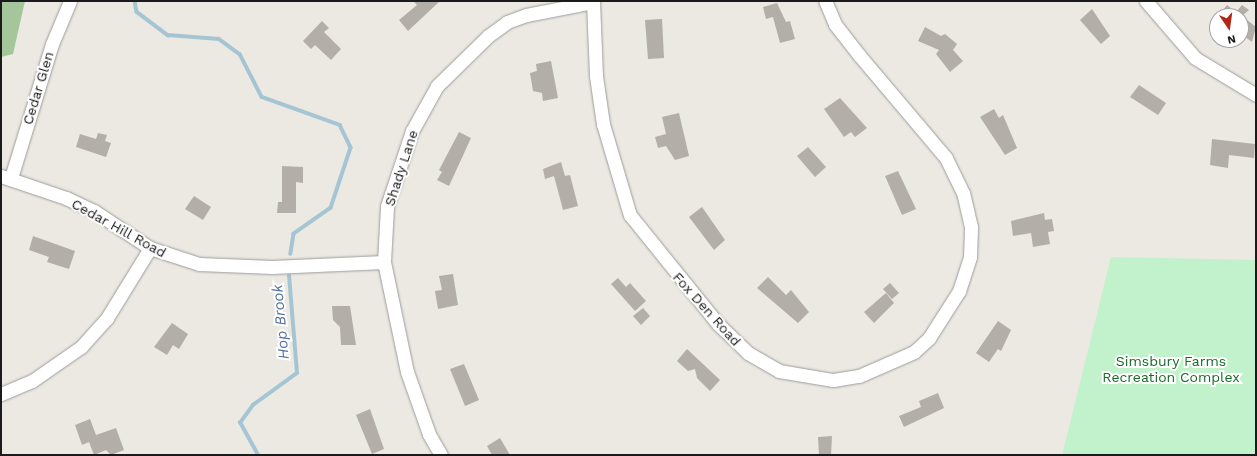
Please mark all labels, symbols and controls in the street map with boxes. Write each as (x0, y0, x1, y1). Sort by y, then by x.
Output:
north arrow (1209, 8, 1249, 48)
text: N (1226, 32, 1237, 46)
street label: Cedar Glen (19, 49, 57, 127)
street label: Shady Lane (381, 128, 421, 208)
street label: Cedar Hill Road (68, 195, 170, 261)
street label: Fox Den Road (669, 268, 745, 350)
water label: Hop Brook (269, 284, 293, 360)
park label: Simsbury Farms Recreation Complex (1102, 353, 1240, 386)

